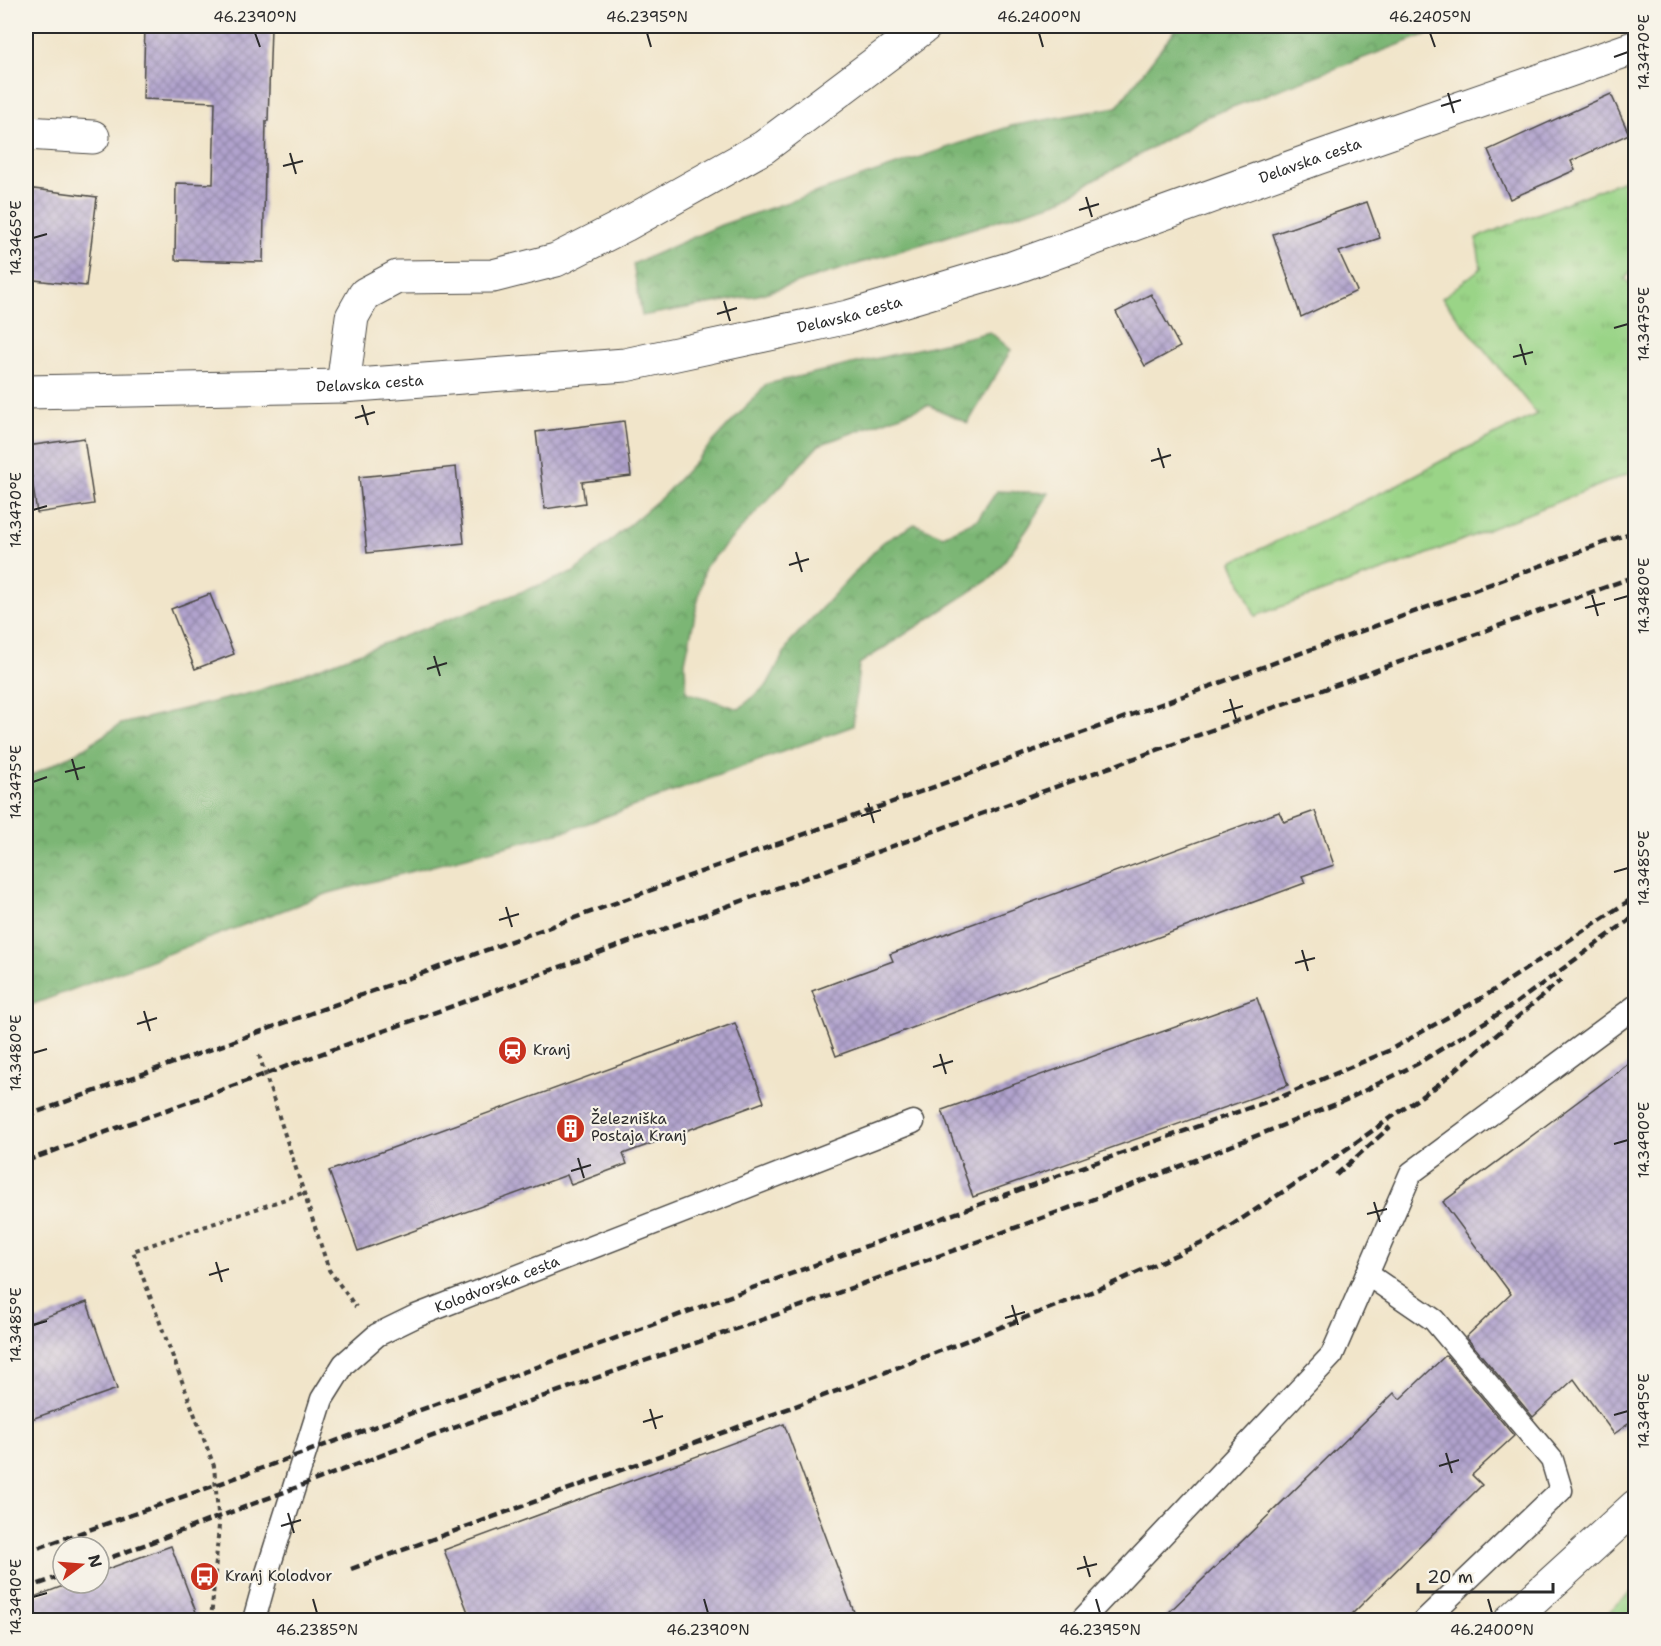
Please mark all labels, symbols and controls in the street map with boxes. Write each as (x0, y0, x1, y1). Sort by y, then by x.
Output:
text: 46.2390°N (213, 7, 297, 27)
text: 46.2395°N (606, 7, 688, 27)
text: 46.2400°N (997, 7, 1081, 27)
text: 46.2405°N (1389, 7, 1471, 27)
text: 14.3470°E (1634, 14, 1654, 90)
street label: Delavska cesta (1256, 133, 1365, 188)
text: 14.3465°E (6, 200, 26, 276)
text: 14.3475°E (1634, 287, 1654, 361)
street label: Delavska cesta (795, 291, 905, 338)
street label: Delavska cesta (316, 370, 425, 397)
text: 14.3470°E (6, 472, 26, 548)
text: 14.3480°E (1634, 558, 1654, 634)
text: 14.3475°E (6, 745, 26, 819)
text: 14.3485°E (1634, 830, 1654, 906)
text: 14.3480°E (6, 1015, 26, 1091)
station icon: Kranj (496, 1034, 528, 1066)
place label: Kranj (533, 1040, 571, 1060)
text: 14.3490°E (1634, 1102, 1654, 1178)
place label: Železniška Postaja Kranj (591, 1108, 687, 1146)
building icon: Železniška Postaja Kranj (554, 1112, 586, 1144)
street label: Kolodvorska cesta (432, 1251, 563, 1318)
text: 14.3485°E (6, 1287, 26, 1363)
text: 14.3495°E (1634, 1373, 1654, 1449)
north arrow (51, 1535, 111, 1595)
text: N (83, 1552, 107, 1570)
scale bar (1418, 1556, 1553, 1594)
text: 14.3490°E (6, 1559, 26, 1635)
bus stop icon: Kranj Kolodvor (188, 1560, 220, 1592)
text: 20 m (1427, 1565, 1473, 1589)
place label: Kranj Kolodvor (225, 1566, 332, 1586)
text: 46.2385°N (276, 1620, 358, 1640)
text: 46.2390°N (666, 1620, 750, 1640)
text: 46.2395°N (1059, 1620, 1141, 1640)
text: 46.2400°N (1450, 1620, 1534, 1640)

